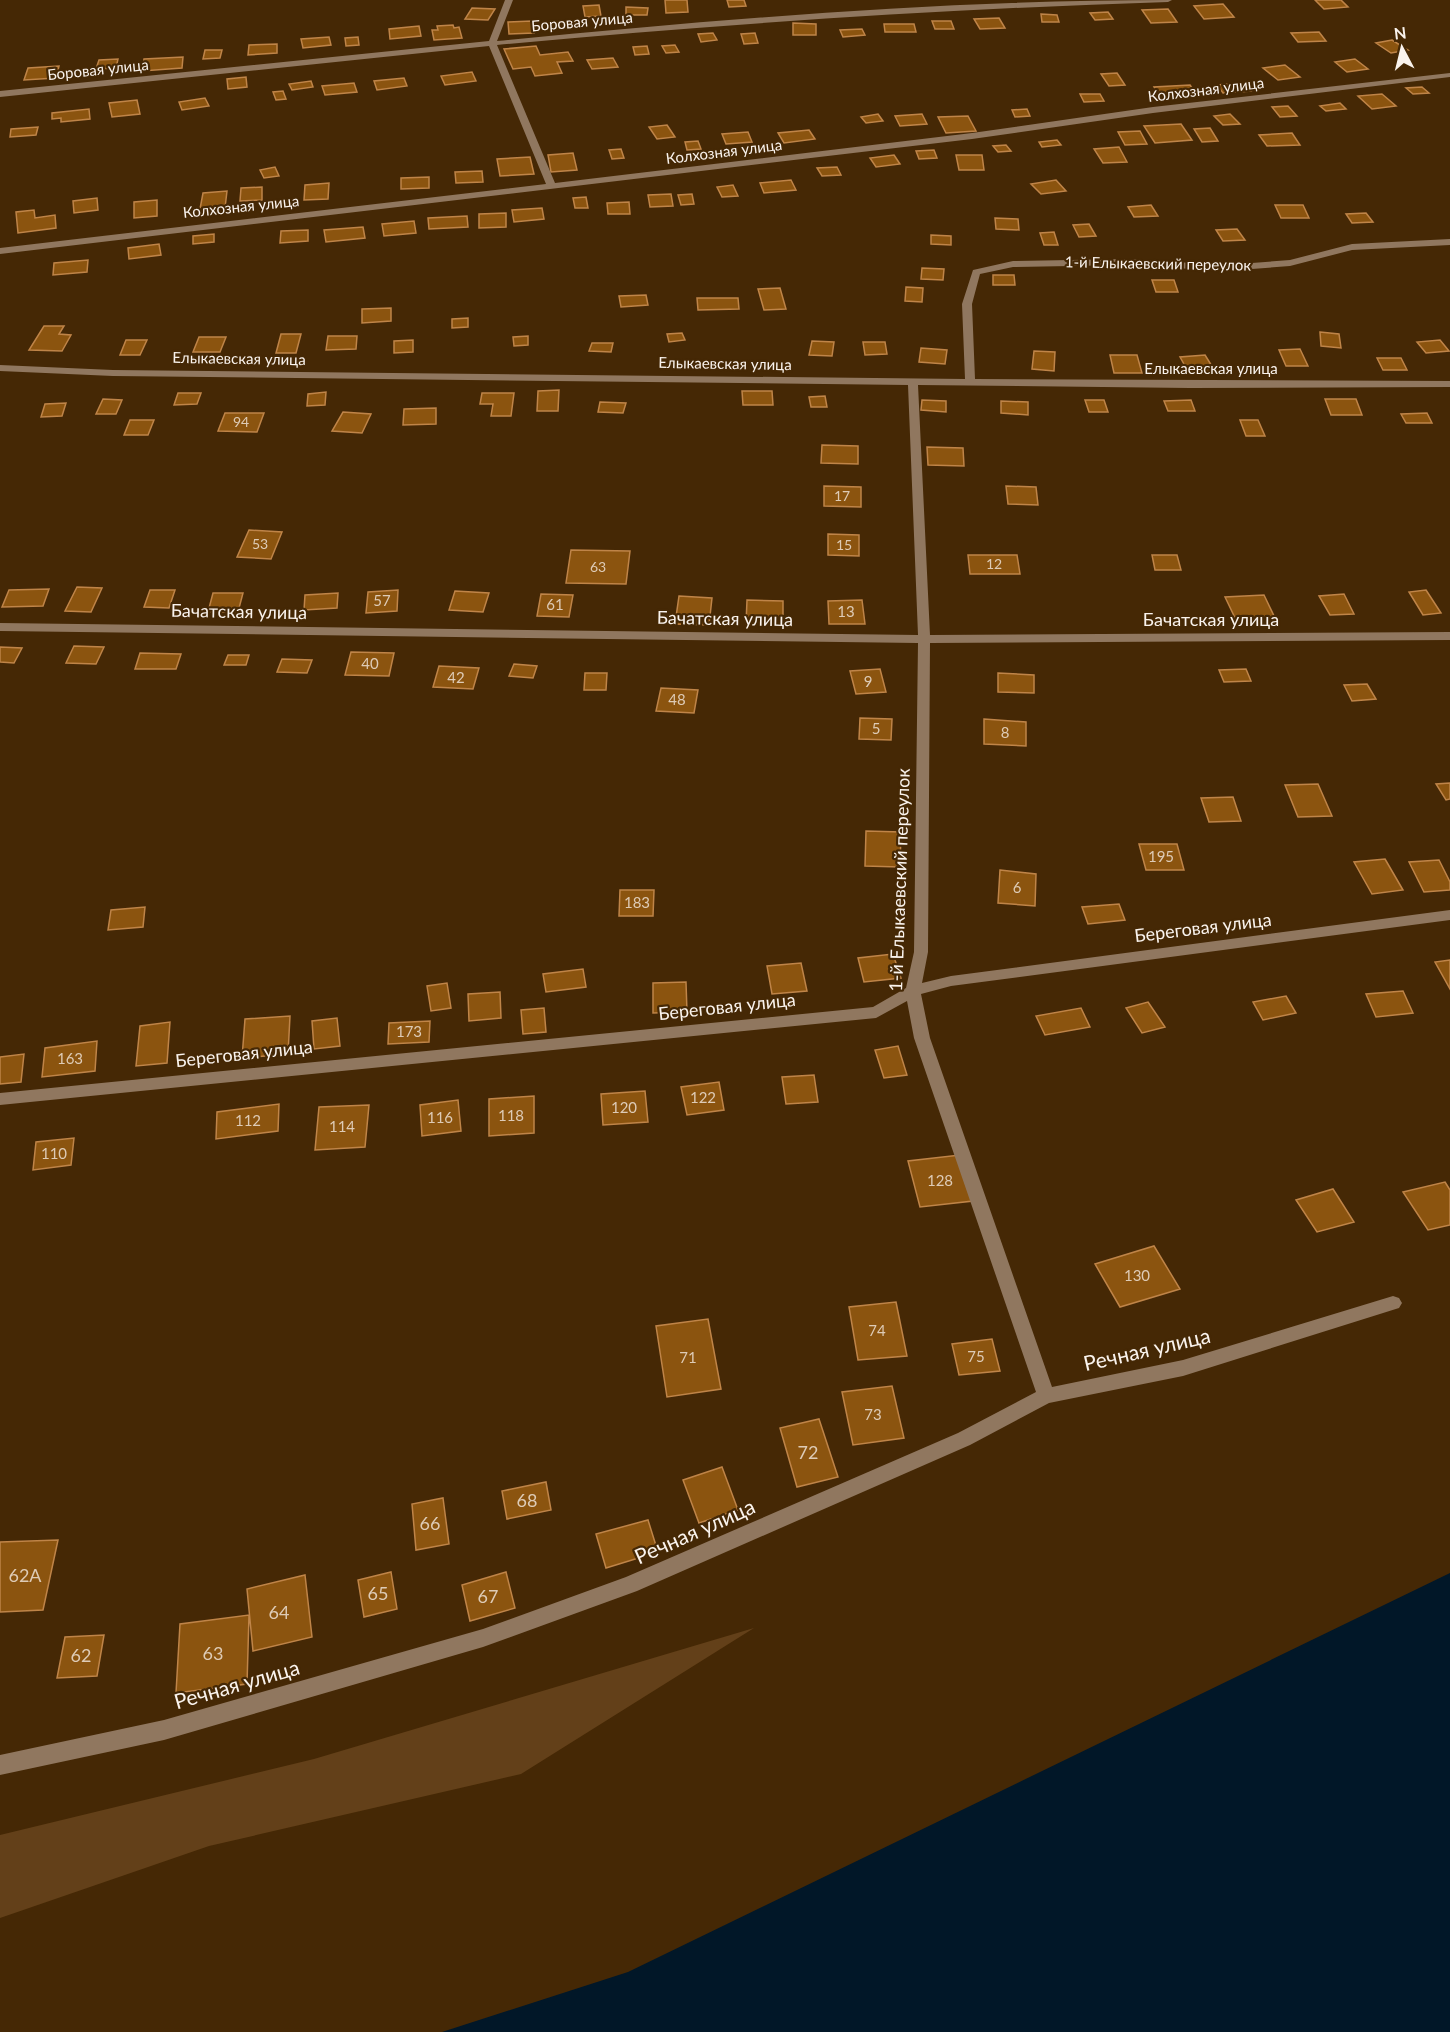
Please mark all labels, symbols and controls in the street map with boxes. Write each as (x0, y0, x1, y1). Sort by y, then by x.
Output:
street label: Боровая улица (530, 8, 633, 34)
north arrow (1372, 18, 1432, 78)
text: N (1393, 22, 1407, 43)
street label: Боровая улица (46, 55, 149, 83)
street label: Колхозная улица (1147, 73, 1265, 105)
street label: Колхозная улица (665, 135, 783, 167)
street label: Колхозная улица (182, 191, 300, 221)
street label: 1-й Елыкаевский переулок (1065, 252, 1251, 274)
street label: Елыкаевская улица (172, 348, 306, 368)
street label: Елыкаевская улица (658, 353, 792, 373)
street label: Елыкаевская улица (1144, 359, 1278, 377)
house number: 94 (233, 413, 249, 430)
house number: 17 (834, 487, 850, 504)
house number: 53 (252, 535, 268, 552)
house number: 15 (836, 536, 852, 553)
house number: 12 (986, 555, 1002, 572)
house number: 63 (590, 558, 606, 575)
house number: 57 (373, 591, 391, 609)
house number: 61 (546, 595, 564, 613)
street label: Бачатская улица (171, 599, 307, 623)
house number: 13 (837, 602, 855, 620)
street label: Бачатская улица (657, 606, 793, 630)
street label: Бачатская улица (1143, 608, 1279, 630)
house number: 40 (361, 654, 379, 672)
house number: 42 (447, 668, 465, 686)
house number: 9 (864, 672, 872, 690)
house number: 48 (668, 690, 686, 708)
house number: 5 (872, 719, 880, 737)
house number: 8 (1001, 723, 1009, 741)
street label: 1-й Елыкаевский переулок (884, 767, 914, 992)
house number: 195 (1148, 847, 1174, 865)
house number: 6 (1013, 878, 1022, 896)
house number: 183 (624, 893, 650, 911)
street label: Береговая улица (1133, 908, 1273, 946)
street label: Береговая улица (657, 988, 797, 1024)
house number: 173 (396, 1022, 422, 1040)
street label: Береговая улица (174, 1035, 314, 1071)
house number: 163 (57, 1049, 83, 1067)
house number: 122 (690, 1088, 716, 1106)
house number: 120 (611, 1098, 637, 1116)
house number: 118 (498, 1106, 524, 1124)
house number: 116 (427, 1108, 453, 1126)
house number: 112 (235, 1111, 261, 1129)
house number: 114 (329, 1117, 355, 1135)
house number: 110 (41, 1144, 67, 1162)
house number: 128 (927, 1171, 953, 1189)
house number: 130 (1124, 1266, 1150, 1284)
house number: 74 (868, 1321, 886, 1339)
street label: Речная улица (1081, 1322, 1212, 1375)
house number: 75 (967, 1347, 985, 1365)
house number: 71 (679, 1348, 697, 1366)
house number: 73 (864, 1405, 882, 1423)
house number: 72 (798, 1441, 818, 1463)
house number: 68 (517, 1489, 537, 1511)
street label: Речная улица (630, 1493, 759, 1568)
house number: 66 (420, 1512, 440, 1534)
house number: 62А (8, 1564, 42, 1586)
house number: 65 (368, 1582, 388, 1604)
house number: 67 (478, 1585, 498, 1607)
house number: 64 (269, 1601, 289, 1623)
house number: 63 (203, 1642, 223, 1664)
house number: 62 (71, 1644, 91, 1666)
street label: Речная улица (171, 1654, 302, 1713)

